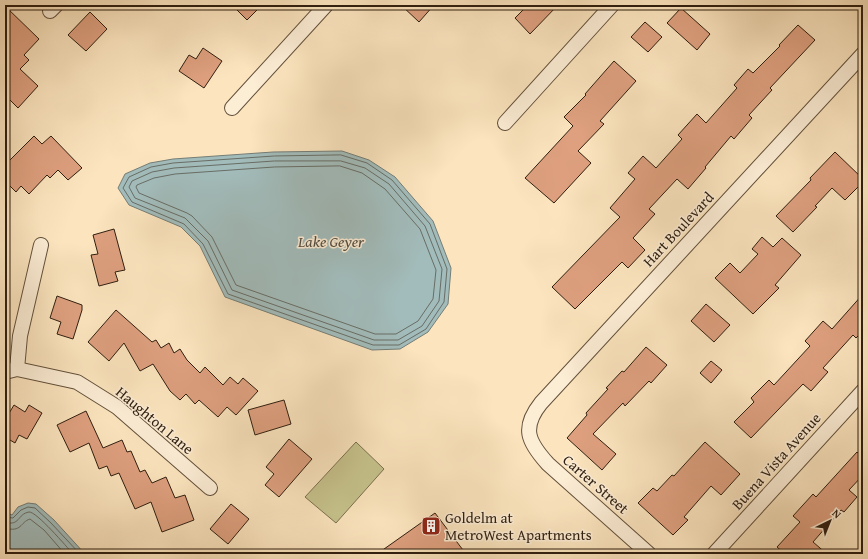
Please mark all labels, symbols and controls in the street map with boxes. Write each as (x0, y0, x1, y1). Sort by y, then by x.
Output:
street label: Hart Boulevard (638, 187, 718, 271)
water label: Lake Geyer (297, 229, 365, 253)
street label: Haughton Lane (112, 381, 198, 459)
street label: Buena Vista Avenue (727, 408, 825, 514)
street label: Carter Street (558, 449, 634, 519)
north arrow (810, 501, 850, 541)
text: N (829, 505, 845, 522)
place label: Goldelm at MetroWest Apartments (445, 507, 592, 545)
building icon: Goldelm at MetroWest Apartments (420, 515, 442, 537)

